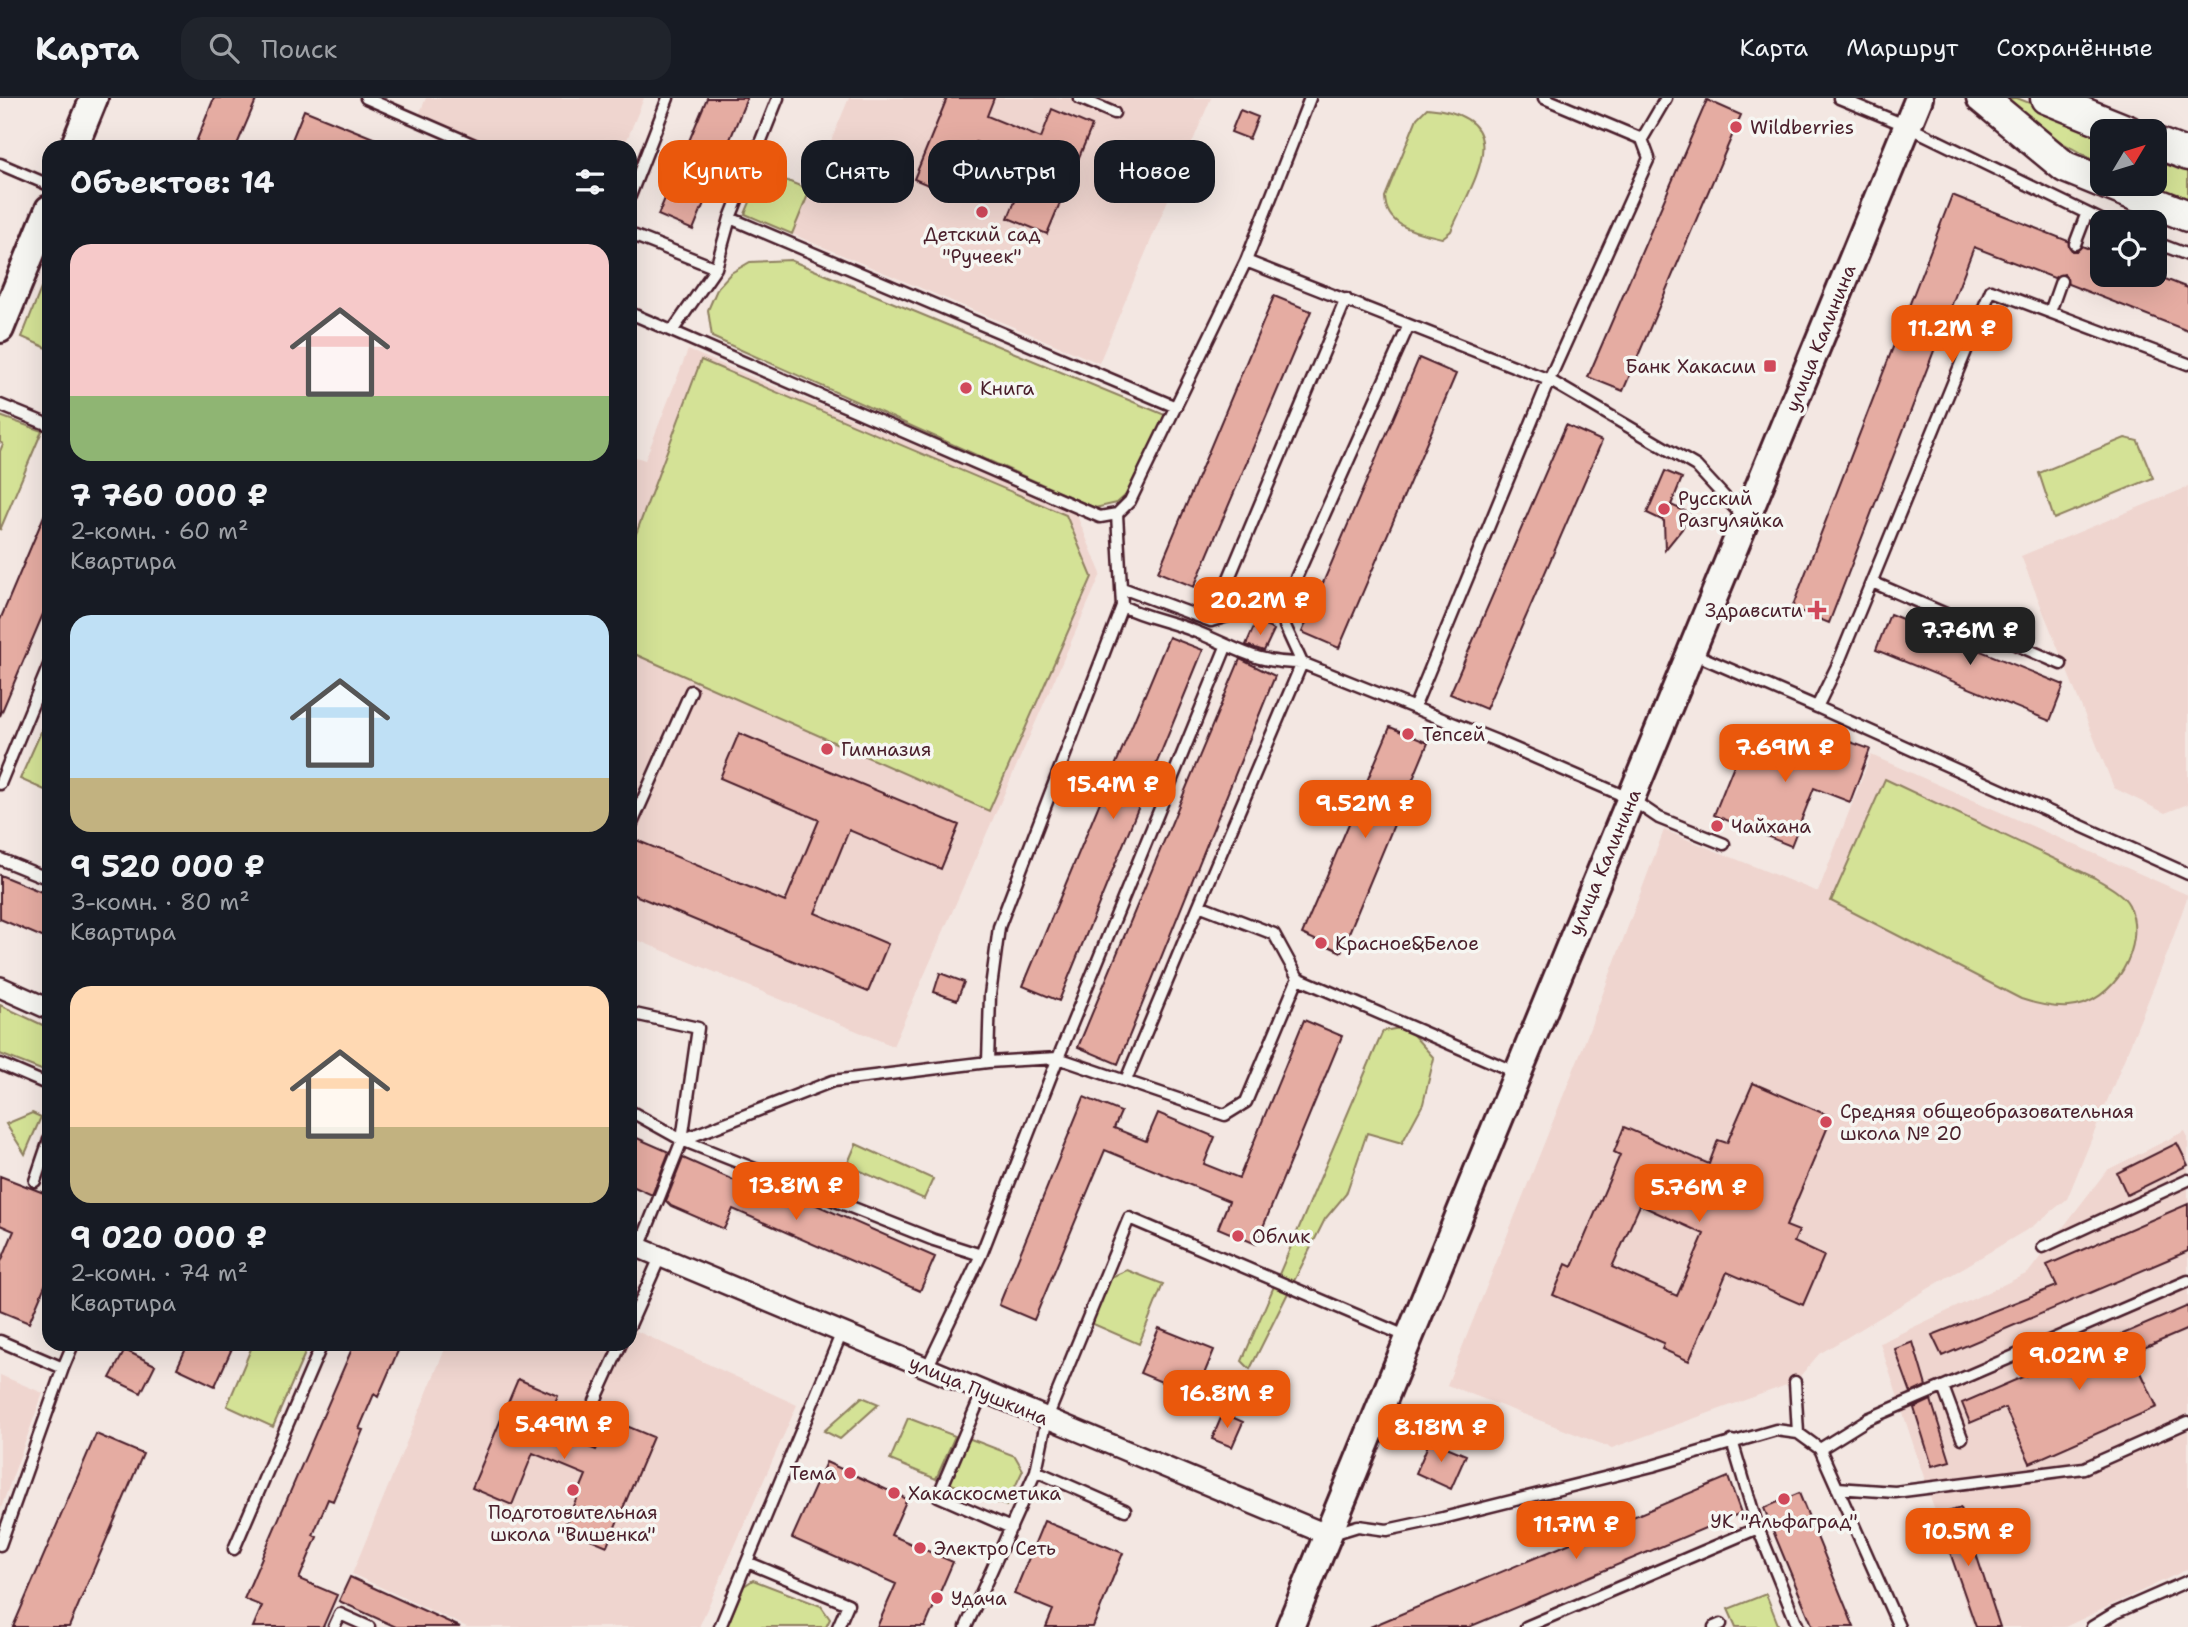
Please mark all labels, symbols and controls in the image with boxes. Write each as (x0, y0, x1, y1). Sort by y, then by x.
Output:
search box (181, 17, 671, 80)
text: Карта (35, 26, 139, 71)
icon: search (205, 29, 243, 67)
text: Поиск (261, 31, 337, 66)
text: Карта (1740, 32, 1808, 64)
text: Маршрут (1846, 32, 1958, 64)
text: Сохранённые (1996, 32, 2153, 64)
place label: Wildberries (1750, 115, 1854, 140)
marker: Wildberries (1728, 119, 1744, 135)
north arrow (2090, 119, 2166, 196)
map controls (2090, 119, 2167, 287)
chip: Купить (658, 140, 787, 203)
chip: Снять (801, 140, 914, 203)
chip: Фильтры (928, 140, 1080, 203)
chip: Новое (1094, 140, 1215, 203)
text: Объектов: 14 (70, 162, 275, 203)
icon: filters (571, 163, 609, 201)
marker: Детский сад "Ручеек" (974, 204, 990, 220)
button: locate (2090, 210, 2167, 287)
place label: Детский сад "Ручеек" (923, 222, 1041, 269)
street label: улица Калинина (1779, 261, 1862, 416)
icon: home (277, 289, 403, 415)
pin: 11.2M ₽ (1887, 306, 2017, 365)
text: 11.2M ₽ (1907, 313, 1997, 343)
place label: Банк Хакасии (1625, 354, 1756, 379)
marker: Банк Хакасии (1762, 358, 1778, 374)
place label: Книга (980, 376, 1035, 401)
marker: Книга (958, 380, 974, 396)
text: 7 760 000 ₽ (70, 475, 268, 516)
place label: Русский Разгуляйка (1678, 486, 1784, 533)
marker: Русский Разгуляйка (1656, 501, 1672, 517)
text: 2-комн. · 60 m² (70, 516, 248, 546)
text: Квартира (70, 546, 176, 576)
pin: 20.2M ₽ (1195, 578, 1325, 637)
text: 20.2M ₽ (1210, 585, 1310, 615)
place label: Здравсити (1705, 598, 1803, 623)
marker: Здравсити (1809, 602, 1825, 618)
pin: 7.76M ₽ (1905, 608, 2035, 667)
text: 7.76M ₽ (1921, 615, 2019, 645)
icon: home (277, 660, 403, 786)
place label: Тепсей (1422, 722, 1485, 747)
pin: 7.69M ₽ (1720, 724, 1850, 784)
marker: Тепсей (1400, 726, 1416, 742)
text: 7.69M ₽ (1735, 732, 1835, 762)
place label: Гимназия (841, 737, 931, 762)
marker: Гимназия (819, 741, 835, 757)
pin: 15.4M ₽ (1048, 762, 1178, 821)
text: 15.4M ₽ (1067, 769, 1159, 799)
pin: 9.52M ₽ (1300, 780, 1430, 840)
street label: улица Калинина (1562, 785, 1647, 939)
text: 9.52M ₽ (1315, 788, 1415, 818)
place label: Чайхана (1731, 814, 1811, 839)
marker: Чайхана (1709, 818, 1725, 834)
text: 9 520 000 ₽ (70, 846, 265, 887)
text: 3-комн. · 80 m² (70, 887, 250, 917)
text: Квартира (70, 917, 176, 947)
place label: Красное&Белое (1335, 931, 1479, 956)
marker: Красное&Белое (1313, 935, 1329, 951)
icon: home (277, 1031, 403, 1157)
place label: Средняя общеобразовательная школа № 20 (1840, 1099, 2134, 1146)
marker: Средняя общеобразовательная школа № 20 (1818, 1114, 1834, 1130)
pin: 13.8M ₽ (731, 1162, 861, 1222)
pin: 5.76M ₽ (1634, 1164, 1764, 1224)
text: 13.8M ₽ (748, 1170, 844, 1200)
text: 5.76M ₽ (1650, 1172, 1748, 1202)
text: 9 020 000 ₽ (70, 1217, 267, 1258)
place label: Облик (1252, 1224, 1310, 1249)
marker: Облик (1230, 1228, 1246, 1244)
text: 2-комн. · 74 m² (70, 1258, 248, 1288)
text: Квартира (70, 1288, 176, 1318)
pin: 9.02M ₽ (2014, 1332, 2144, 1392)
text: 9.02M ₽ (2029, 1340, 2129, 1370)
street label: улица Пушкина (905, 1350, 1052, 1431)
pin: 16.8M ₽ (1162, 1370, 1292, 1430)
text: 16.8M ₽ (1179, 1378, 1275, 1408)
pin: 5.49M ₽ (499, 1402, 629, 1461)
pin: 8.18M ₽ (1376, 1404, 1506, 1464)
text: 5.49M ₽ (515, 1409, 613, 1439)
text: 8.18M ₽ (1394, 1412, 1488, 1442)
place label: Тема (789, 1461, 836, 1486)
marker: Тема (842, 1465, 858, 1481)
place label: Хакаскосметика (908, 1481, 1061, 1506)
marker: Подготовительная школа "Вишенка" (565, 1482, 581, 1498)
marker: Хакаскосметика (886, 1485, 902, 1501)
marker: УК "Альфаград" (1776, 1491, 1792, 1507)
place label: Подготовительная школа "Вишенка" (488, 1500, 658, 1547)
pin: 11.7M ₽ (1511, 1502, 1641, 1561)
pin: 10.5M ₽ (1903, 1508, 2033, 1568)
text: 11.7M ₽ (1532, 1509, 1620, 1539)
place label: УК "Альфаград" (1710, 1509, 1858, 1534)
text: 10.5M ₽ (1921, 1516, 2015, 1546)
place label: Электро Сеть (934, 1536, 1056, 1561)
marker: Электро Сеть (912, 1540, 928, 1556)
place label: Удача (951, 1586, 1007, 1611)
marker: Удача (929, 1590, 945, 1606)

